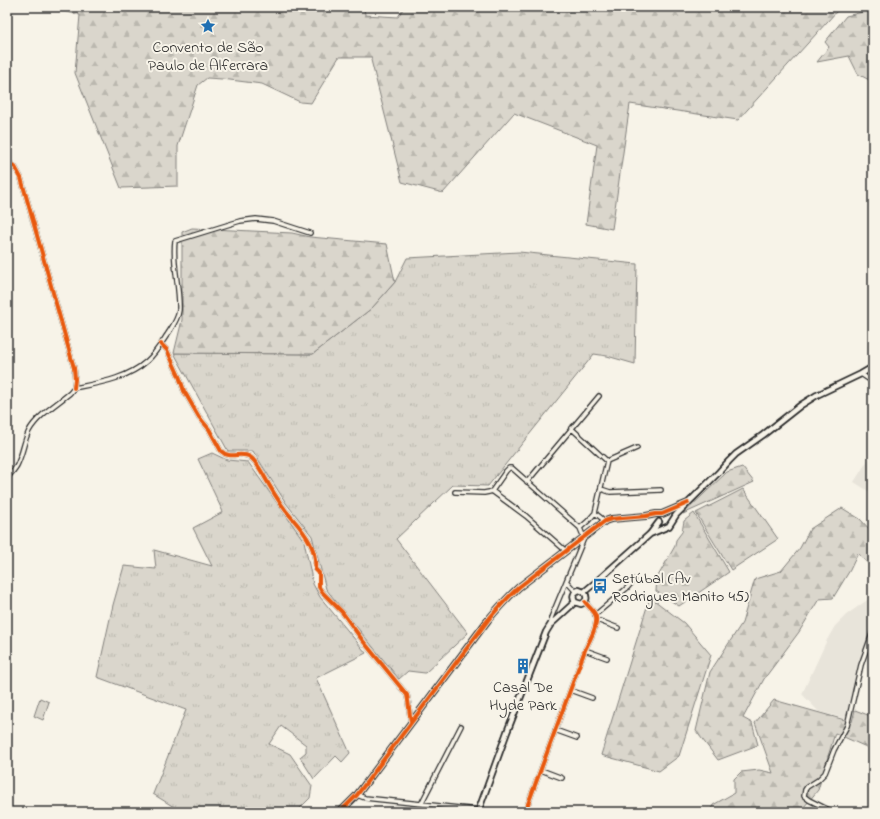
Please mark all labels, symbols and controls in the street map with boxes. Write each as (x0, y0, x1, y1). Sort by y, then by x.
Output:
place icon: Convento de São Paulo de Alferrara (199, 17, 217, 35)
place label: Convento de São Paulo de Alferrara (148, 36, 268, 78)
place label: Setúbal (Av Rodrigues Manito 45) (612, 567, 749, 609)
bus stop icon: Setúbal (Av Rodrigues Manito 45) (591, 577, 609, 595)
building icon: Casal De Hyde Park (514, 657, 532, 675)
place label: Casal De Hyde Park (489, 676, 558, 718)

